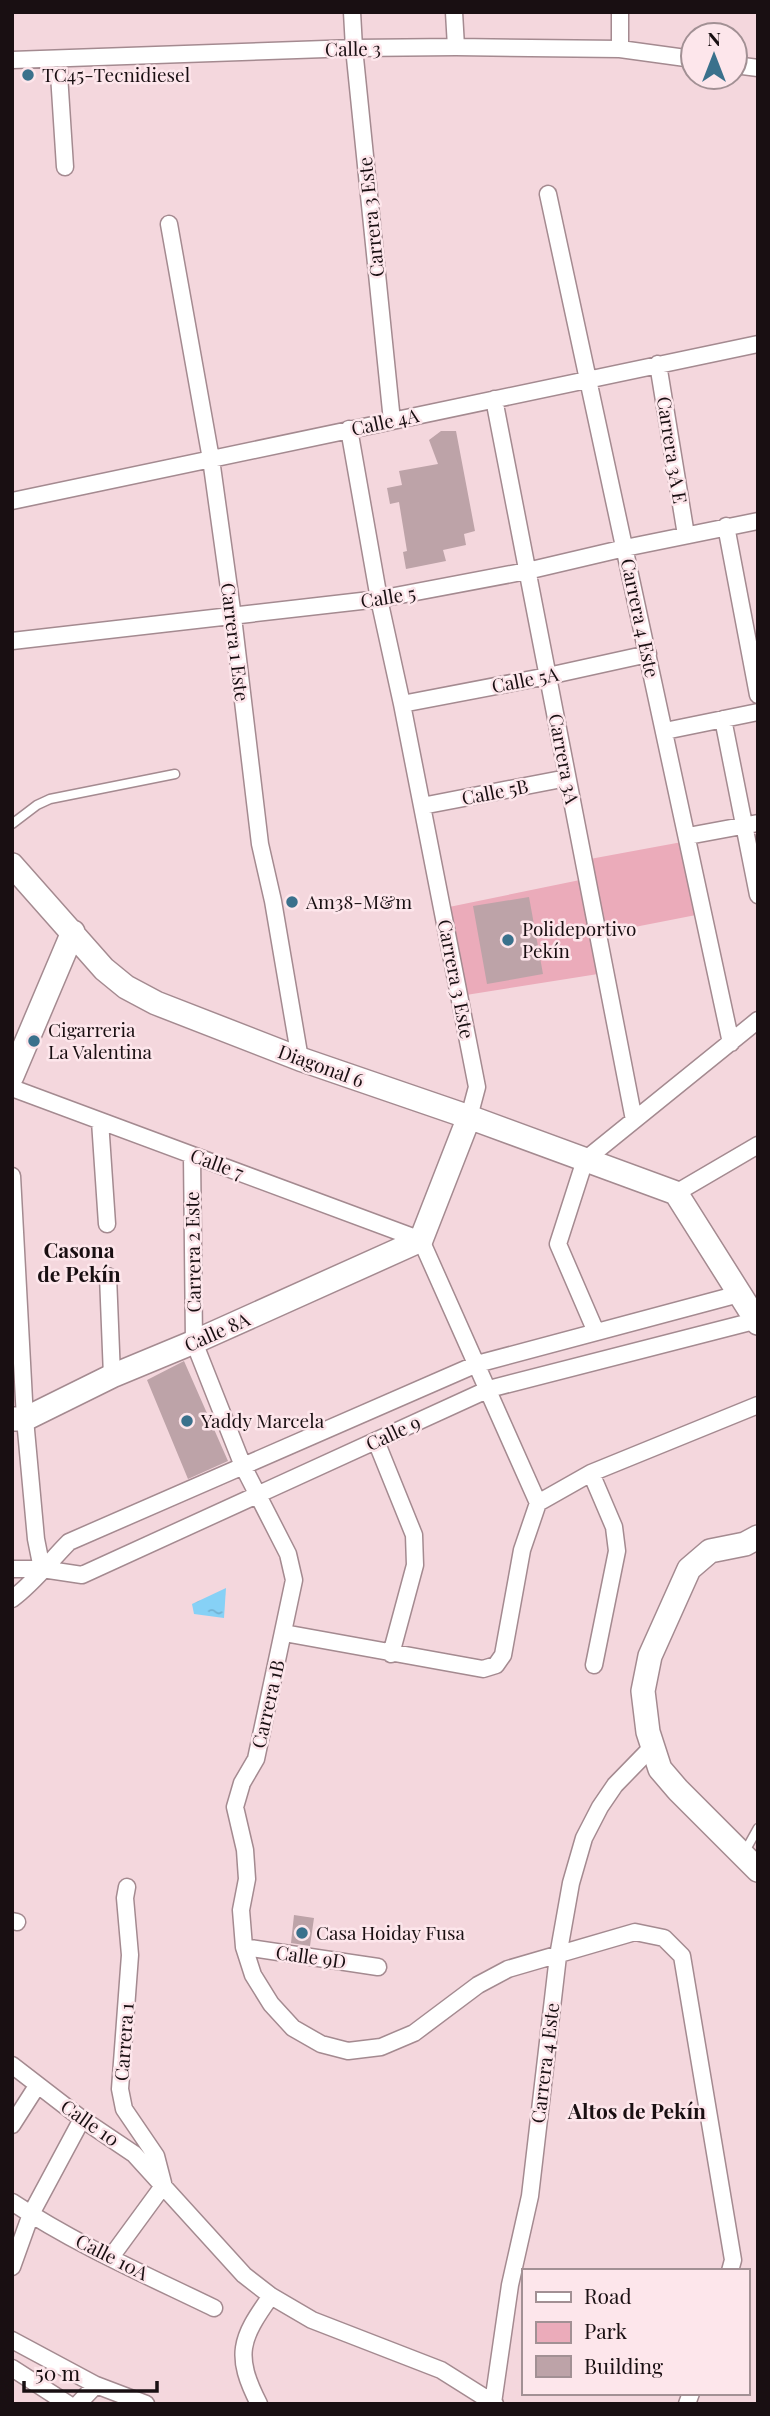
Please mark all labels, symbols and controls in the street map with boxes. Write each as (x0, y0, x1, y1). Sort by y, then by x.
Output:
north arrow (679, 21, 749, 91)
text: N (707, 25, 721, 51)
street label: Calle 3 (325, 35, 381, 61)
place label: TC45-Tecnidiesel (42, 61, 191, 87)
marker: TC45-Tecnidiesel (20, 67, 36, 83)
street label: Carrera 3 Este (351, 156, 389, 279)
street label: Carrera 3A E (652, 394, 694, 505)
street label: Calle 4A (349, 401, 422, 441)
street label: Carrera 4 Este (616, 556, 666, 680)
street label: Calle 5 (358, 579, 417, 613)
street label: Carrera 1 Este (216, 581, 256, 703)
street label: Calle 5A (489, 660, 561, 698)
street label: Carrera 3A (543, 711, 587, 807)
street label: Calle 5B (459, 772, 530, 810)
place label: Am38-M&m (305, 888, 412, 914)
marker: Am38-M&m (284, 894, 300, 910)
place label: Polideportivo Pekín (522, 915, 637, 963)
street label: Carrera 3 Este (433, 917, 481, 1041)
marker: Polideportivo Pekín (500, 932, 516, 948)
place label: Cigarreria La Valentina (48, 1016, 153, 1064)
marker: Cigarreria La Valentina (26, 1033, 42, 1049)
street label: Diagonal 6 (275, 1037, 368, 1093)
street label: Calle 7 (187, 1141, 248, 1185)
street label: Carrera 2 Este (178, 1191, 206, 1313)
district label: Casona de Pekín (37, 1235, 121, 1287)
street label: Calle 8A (180, 1305, 255, 1357)
place label: Yaddy Marcela (200, 1407, 325, 1433)
street label: Calle 9 (361, 1408, 424, 1456)
marker: Yaddy Marcela (179, 1413, 195, 1429)
street label: Carrera 1B (244, 1657, 290, 1751)
place label: Casa Hoiday Fusa (316, 1919, 466, 1945)
marker: Casa Hoiday Fusa (294, 1925, 310, 1941)
street label: Calle 9D (274, 1938, 348, 1974)
street label: Carrera 4 Este (524, 2001, 564, 2125)
street label: Carrera 1 (107, 2002, 139, 2082)
street label: Calle 10 (56, 2093, 125, 2152)
district label: Altos de Pekín (567, 2096, 706, 2124)
street label: Calle 10A (72, 2227, 154, 2286)
legend (522, 2269, 749, 2395)
text: Road (584, 2281, 632, 2309)
text: Park (584, 2316, 628, 2344)
scale bar (24, 2350, 158, 2394)
text: Building (584, 2351, 663, 2379)
text: 50 m (35, 2358, 81, 2386)

